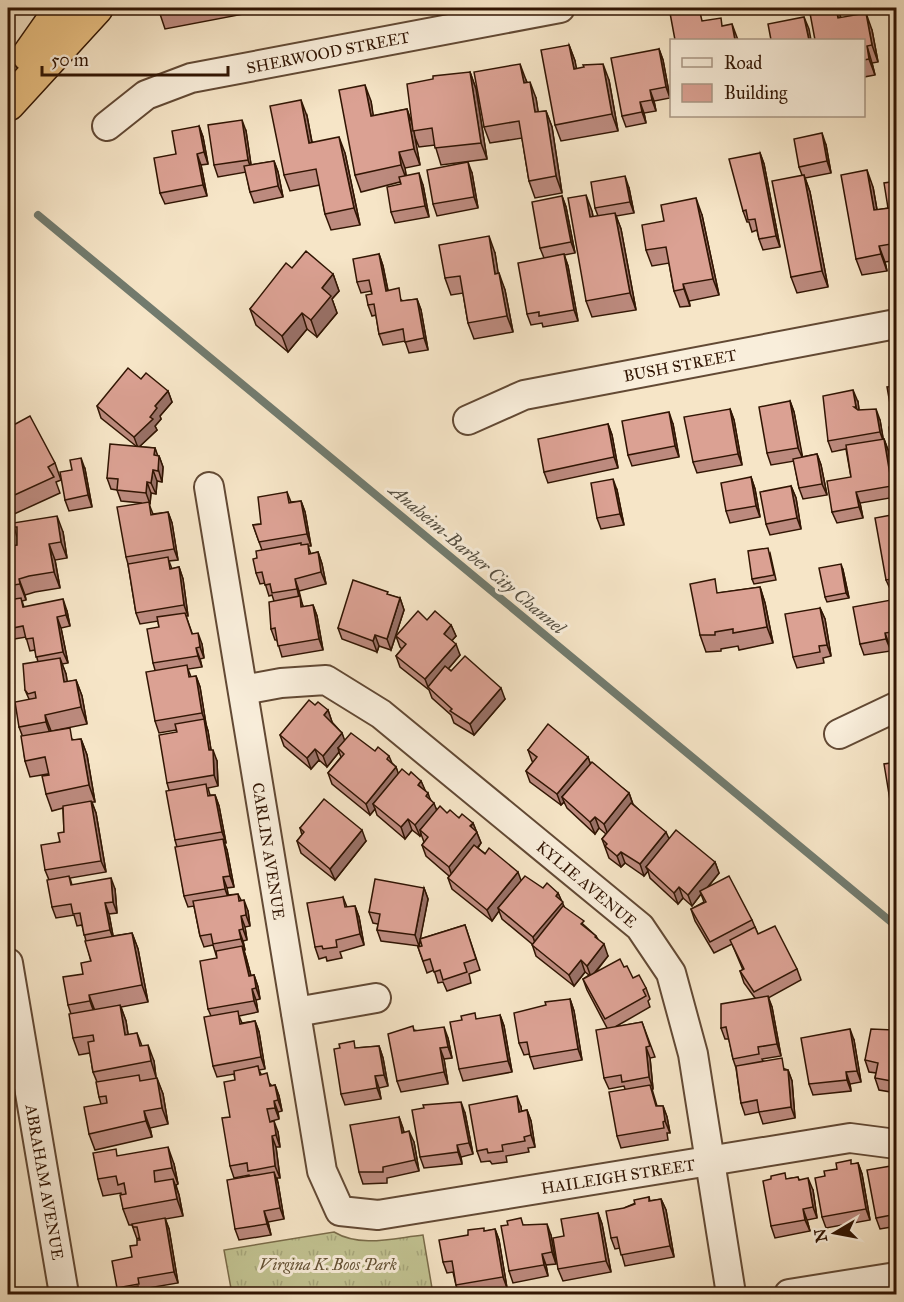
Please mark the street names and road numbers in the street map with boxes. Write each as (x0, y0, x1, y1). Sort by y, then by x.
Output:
street label: SHERWOOD STREET (245, 27, 411, 78)
street label: BUSH STREET (622, 345, 738, 386)
street label: CARLIN AVENUE (248, 781, 289, 921)
street label: KYLIE AVENUE (533, 837, 641, 932)
street label: ABRAHAM AVENUE (21, 1102, 68, 1261)
street label: HAILEIGH STREET (540, 1155, 696, 1198)

